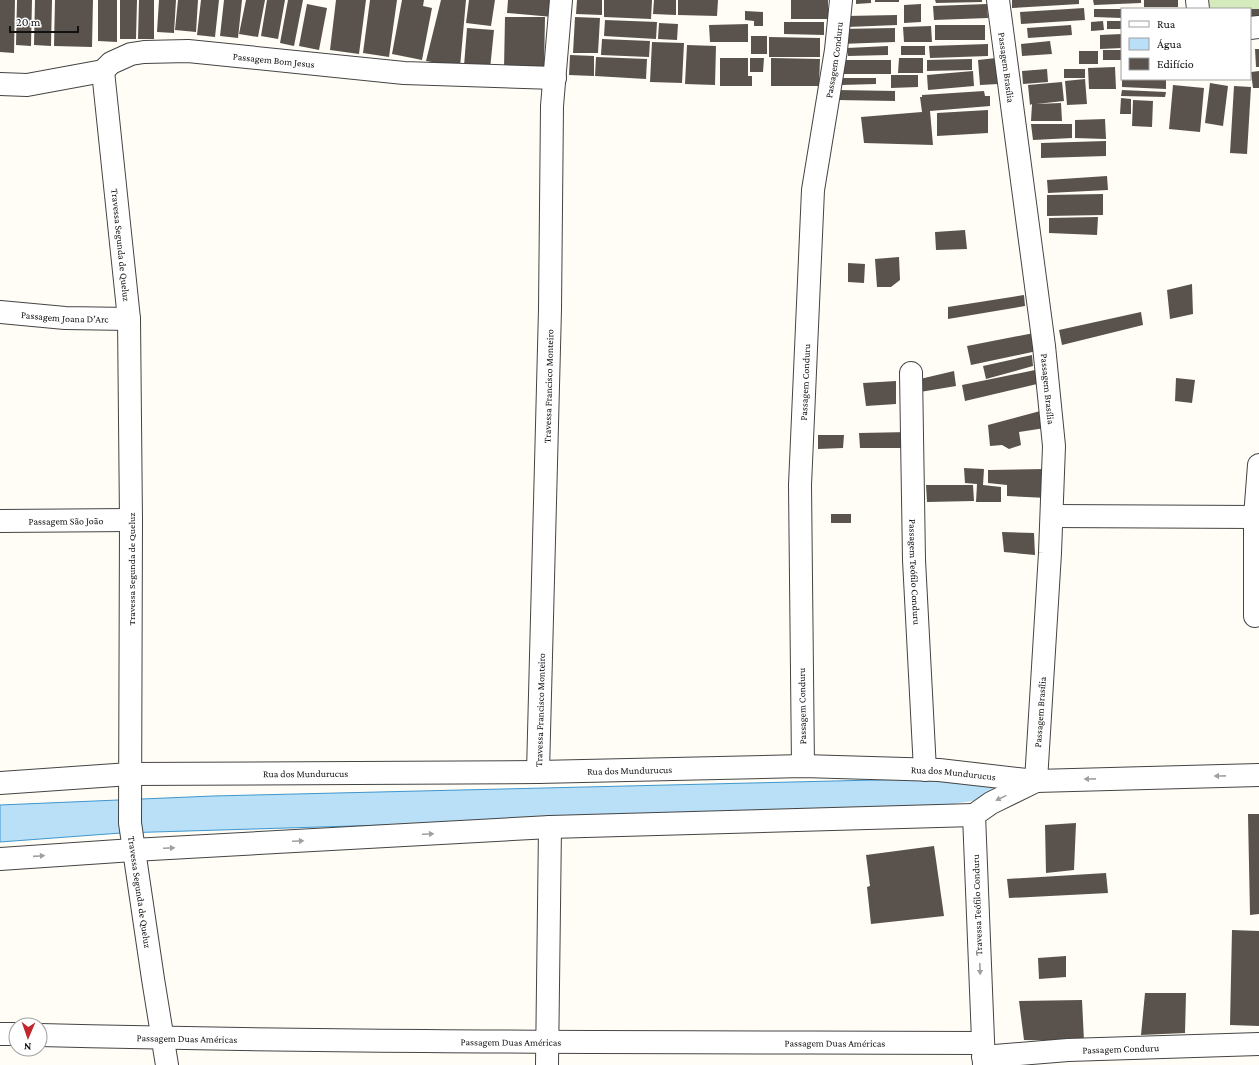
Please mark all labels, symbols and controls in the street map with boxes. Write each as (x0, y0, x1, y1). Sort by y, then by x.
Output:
scale bar (10, 8, 78, 34)
legend (1121, 8, 1251, 80)
text: 20 m (16, 15, 41, 29)
text: Rua (1157, 17, 1176, 31)
street label: Passagem Conduru (823, 21, 844, 99)
street label: Passagem Brasília (997, 31, 1017, 104)
text: Água (1157, 37, 1182, 51)
street label: Passagem Bom Jesus (232, 50, 315, 69)
text: Edifício (1157, 57, 1194, 71)
street label: Travessa Segunda de Queluz (110, 188, 133, 302)
street label: Passagem Joana D’Arc (21, 308, 109, 324)
street label: Travessa Francisco Monteiro (541, 329, 555, 443)
street label: Passagem Conduru (797, 343, 812, 421)
street label: Passagem Brasília (1039, 353, 1057, 425)
street label: Travessa Segunda de Queluz (126, 512, 137, 626)
street label: Passagem São João (29, 515, 104, 526)
street label: Passagem Teófilo Conduru (908, 519, 923, 626)
street label: Travessa Francisco Monteiro (533, 653, 547, 767)
street label: Passagem Conduru (796, 667, 808, 744)
street label: Passagem Brasília (1032, 676, 1048, 748)
street label: Rua dos Mundurucus (587, 763, 672, 776)
street label: Rua dos Mundurucus (911, 764, 996, 782)
street label: Rua dos Mundurucus (263, 767, 348, 779)
one-way arrow (1213, 773, 1226, 779)
one-way arrow (1083, 776, 1096, 782)
one-way arrow (995, 795, 1007, 801)
one-way arrow (422, 830, 434, 837)
street label: Travessa Segunda de Queluz (126, 835, 154, 949)
one-way arrow (292, 837, 304, 844)
one-way arrow (163, 845, 176, 851)
one-way arrow (33, 853, 45, 860)
street label: Travessa Teófilo Conduru (970, 853, 984, 956)
one-way arrow (976, 963, 983, 975)
north arrow (8, 1017, 48, 1057)
street label: Passagem Duas Américas (137, 1032, 237, 1044)
street label: Passagem Duas Américas (461, 1036, 561, 1047)
street label: Passagem Duas Américas (785, 1037, 885, 1048)
text: N (23, 1041, 32, 1053)
street label: Passagem Conduru (1082, 1042, 1160, 1055)

